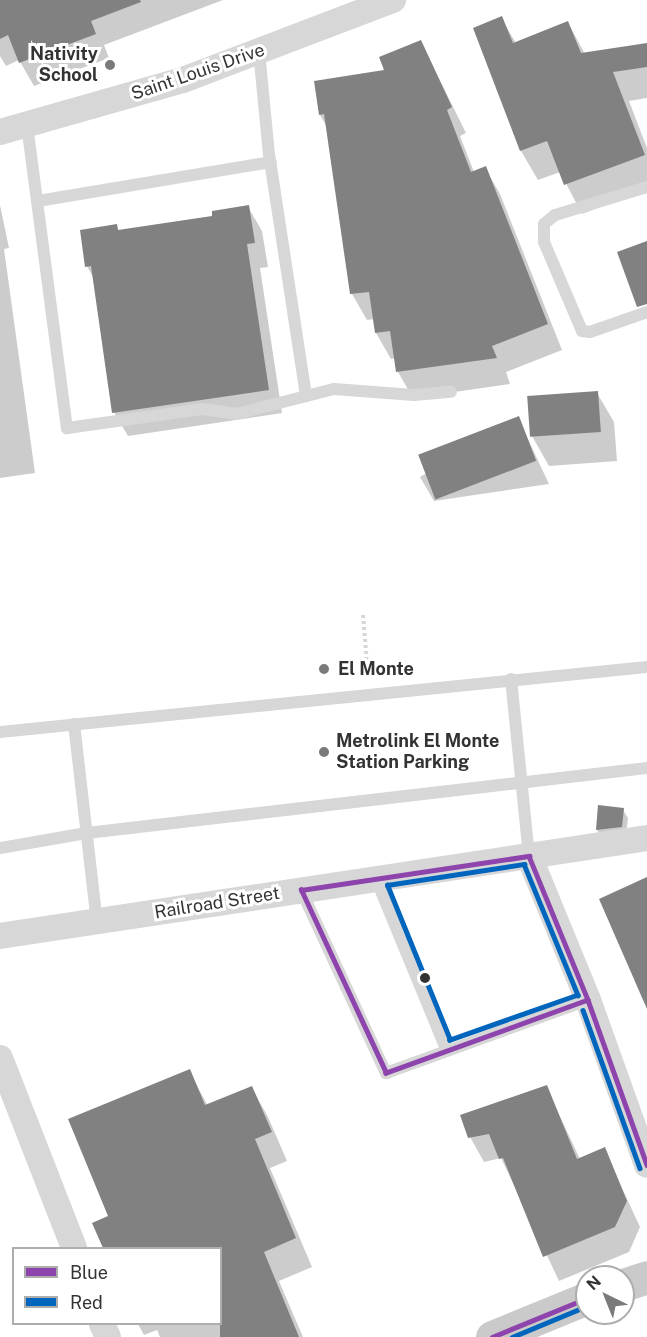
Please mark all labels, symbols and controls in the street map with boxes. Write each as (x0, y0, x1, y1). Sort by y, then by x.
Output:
street label: Saint Louis Drive (128, 39, 268, 105)
place label: Nativity School (30, 44, 98, 86)
marker: Nativity School (103, 58, 117, 72)
place label: El Monte (338, 658, 414, 680)
marker: El Monte (315, 660, 333, 678)
place label: Metrolink El Monte Station Parking (336, 731, 499, 774)
marker: Metrolink El Monte Station Parking (317, 745, 331, 759)
street label: Railroad Street (153, 882, 281, 924)
unlabelled marker (419, 972, 431, 984)
legend (12, 1247, 222, 1325)
text: Blue (70, 1262, 108, 1283)
north arrow (575, 1265, 635, 1325)
text: N (583, 1272, 605, 1294)
text: Red (70, 1292, 103, 1313)

